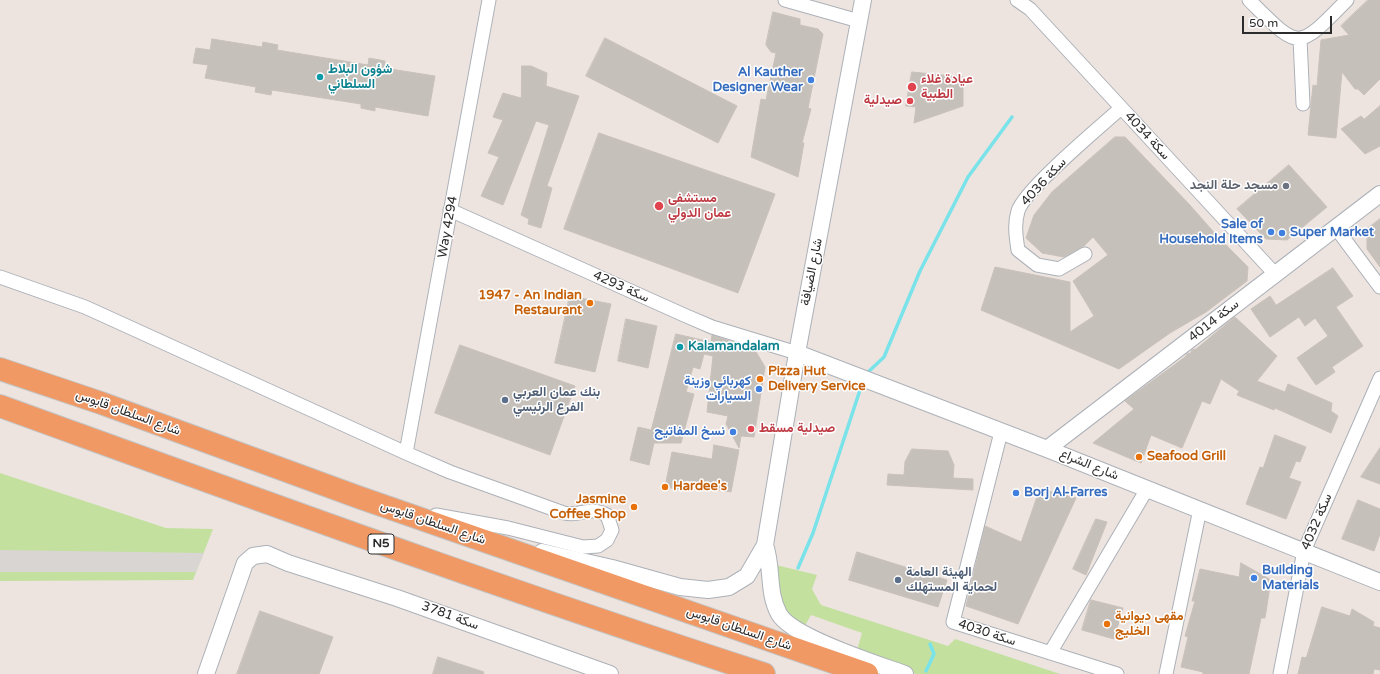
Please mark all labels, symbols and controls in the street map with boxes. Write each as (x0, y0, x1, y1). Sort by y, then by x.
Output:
scale bar (1244, 8, 1334, 34)
text: 50 m (1249, 16, 1278, 30)
place label: شؤون البلاط السلطاني (328, 62, 392, 93)
place label: Al Kauther Designer Wear (713, 65, 803, 96)
marker: شؤون البلاط السلطاني (315, 72, 325, 82)
place label: عيادة غلاء الطبية (921, 72, 973, 103)
marker: Al Kauther Designer Wear (806, 75, 816, 85)
marker: عيادة غلاء الطبية (906, 81, 918, 93)
place label: صيدلية (864, 93, 902, 109)
marker: صيدلية (905, 96, 915, 106)
street label: سكة 4034 (1121, 109, 1173, 163)
street label: سكة 4036 (1018, 155, 1070, 209)
place label: مسجد حلة النجد (1190, 178, 1278, 194)
marker: مسجد حلة النجد (1281, 181, 1291, 191)
place label: مستشفى عمان الدولي (668, 191, 731, 222)
street label: Way 4294 (435, 195, 461, 259)
marker: مستشفى عمان الدولي (653, 200, 665, 212)
place label: Sale of Household Items (1159, 217, 1263, 248)
place label: Super Market (1290, 225, 1374, 241)
marker: Sale of Household Items (1266, 227, 1276, 237)
marker: Super Market (1277, 228, 1287, 238)
street label: شارع الضيافة (798, 237, 826, 307)
street label: سكة 4293 (591, 268, 651, 306)
place label: 1947 - An Indian Restaurant (478, 288, 582, 319)
street label: سكة 4014 (1186, 296, 1242, 346)
marker: 1947 - An Indian Restaurant (585, 298, 595, 308)
place label: Kalamandalam (688, 339, 780, 355)
marker: Kalamandalam (675, 342, 685, 352)
place label: Pizza Hut Delivery Service (768, 364, 866, 395)
place label: كهربائي وزينة السيارات (684, 374, 751, 405)
marker: Pizza Hut Delivery Service (755, 374, 765, 384)
marker: كهربائي وزينة السيارات (754, 384, 764, 394)
place label: بنك عمان العربي الفرع الرئيسي (513, 385, 600, 416)
street label: شارع السلطان قابوس (74, 387, 182, 439)
marker: بنك عمان العربي الفرع الرئيسي (500, 395, 510, 405)
place label: صيدلية مسقط (759, 421, 835, 437)
place label: نسخ المفاتيح (654, 424, 725, 440)
marker: صيدلية مسقط (746, 424, 756, 434)
marker: نسخ المفاتيح (728, 427, 738, 437)
street label: شارع الشراع (1057, 446, 1121, 484)
place label: Seafood Grill (1147, 449, 1226, 465)
marker: Seafood Grill (1134, 452, 1144, 462)
place label: Hardee's (673, 479, 727, 495)
marker: Hardee's (660, 482, 670, 492)
place label: Borj Al-Farres (1024, 485, 1107, 501)
marker: Borj Al-Farres (1011, 488, 1021, 498)
street label: سكة 4032 (1298, 491, 1336, 553)
place label: Jasmine Coffee Shop (550, 492, 626, 523)
street label: شارع السلطان قابوس (378, 498, 488, 548)
marker: Jasmine Coffee Shop (629, 502, 639, 512)
road number: N5 (368, 534, 394, 554)
place label: Building Materials (1262, 563, 1319, 594)
place label: الهيئة العامة لحماية المستهلك (906, 565, 997, 596)
marker: Building Materials (1249, 573, 1259, 583)
marker: الهيئة العامة لحماية المستهلك (893, 575, 903, 585)
street label: سكة 3781 (419, 598, 481, 634)
street label: شارع السلطان قابوس (684, 604, 794, 654)
place label: مقهى ديوانية الخليج (1115, 609, 1184, 640)
street label: سكة 4030 (956, 616, 1018, 650)
marker: مقهى ديوانية الخليج (1102, 619, 1112, 629)

